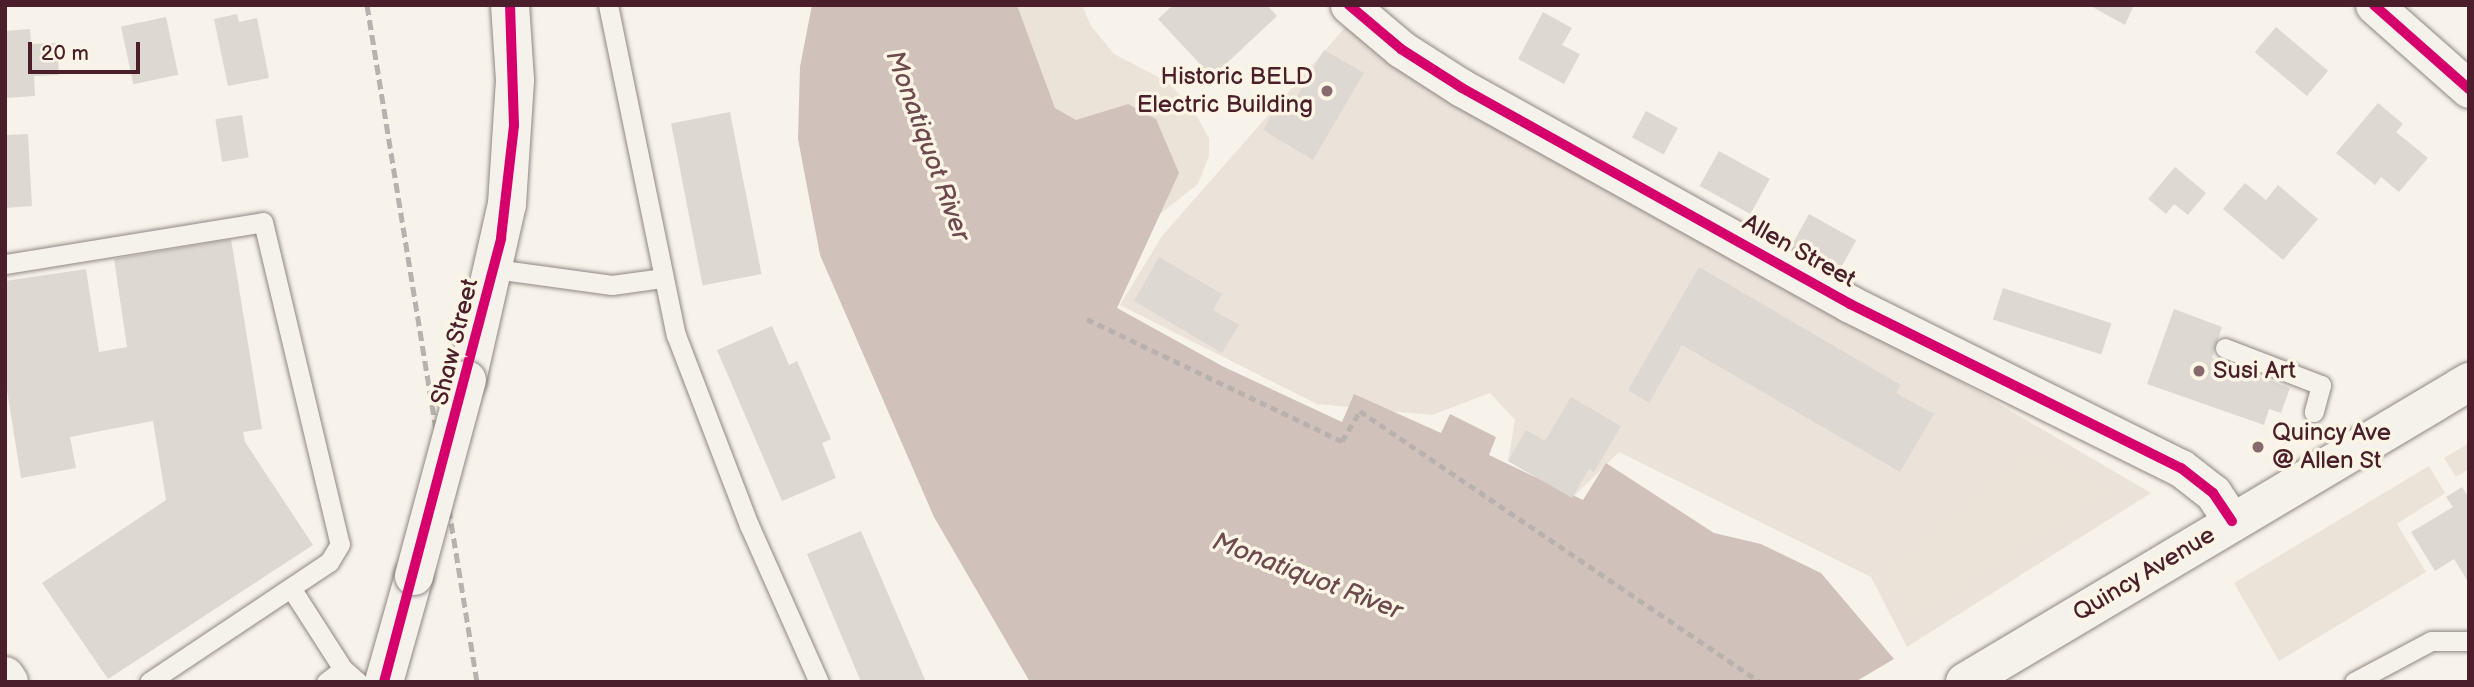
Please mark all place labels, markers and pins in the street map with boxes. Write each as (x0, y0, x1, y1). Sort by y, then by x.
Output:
place label: Historic BELD Electric Building (1137, 63, 1313, 119)
marker: Historic BELD Electric Building (1319, 83, 1335, 99)
place label: Susi Art (2213, 357, 2296, 385)
marker: Susi Art (2191, 363, 2207, 379)
place label: Quincy Ave @ Allen St (2272, 419, 2393, 475)
marker: Quincy Ave @ Allen St (2250, 439, 2266, 455)

